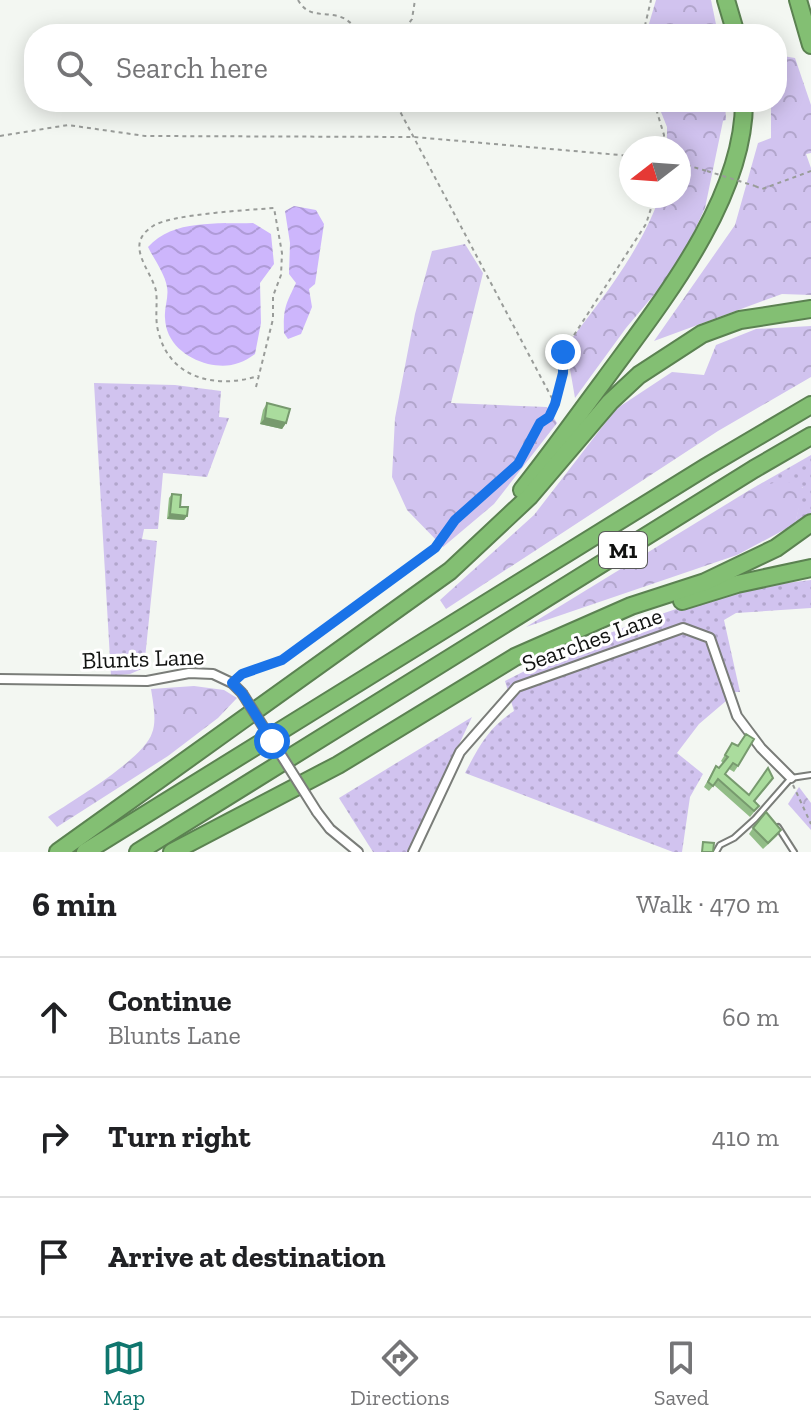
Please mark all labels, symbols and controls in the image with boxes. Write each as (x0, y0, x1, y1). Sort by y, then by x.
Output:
search box (24, 24, 787, 112)
icon: search (52, 46, 96, 90)
text: Search here (116, 50, 268, 86)
north arrow (619, 136, 691, 208)
route end (545, 334, 581, 370)
road number: M1 (599, 532, 647, 568)
street label: Searches Lane (518, 600, 666, 678)
street label: Blunts Lane (81, 641, 205, 675)
route start (254, 723, 290, 759)
text: 6 min (32, 884, 117, 925)
text: Walk · 470 m (636, 888, 779, 920)
text: Continue (108, 983, 232, 1019)
icon: ahead (32, 995, 76, 1039)
text: 60 m (722, 1001, 779, 1033)
text: Blunts Lane (108, 1019, 241, 1051)
icon: right (32, 1115, 76, 1159)
text: Turn right (108, 1119, 250, 1155)
text: 410 m (712, 1121, 779, 1153)
icon: arrive (32, 1235, 76, 1279)
text: Arrive at destination (108, 1239, 385, 1275)
tab: Map (102, 1336, 146, 1411)
tab: Directions (350, 1336, 450, 1411)
tab: Saved (654, 1336, 709, 1411)

